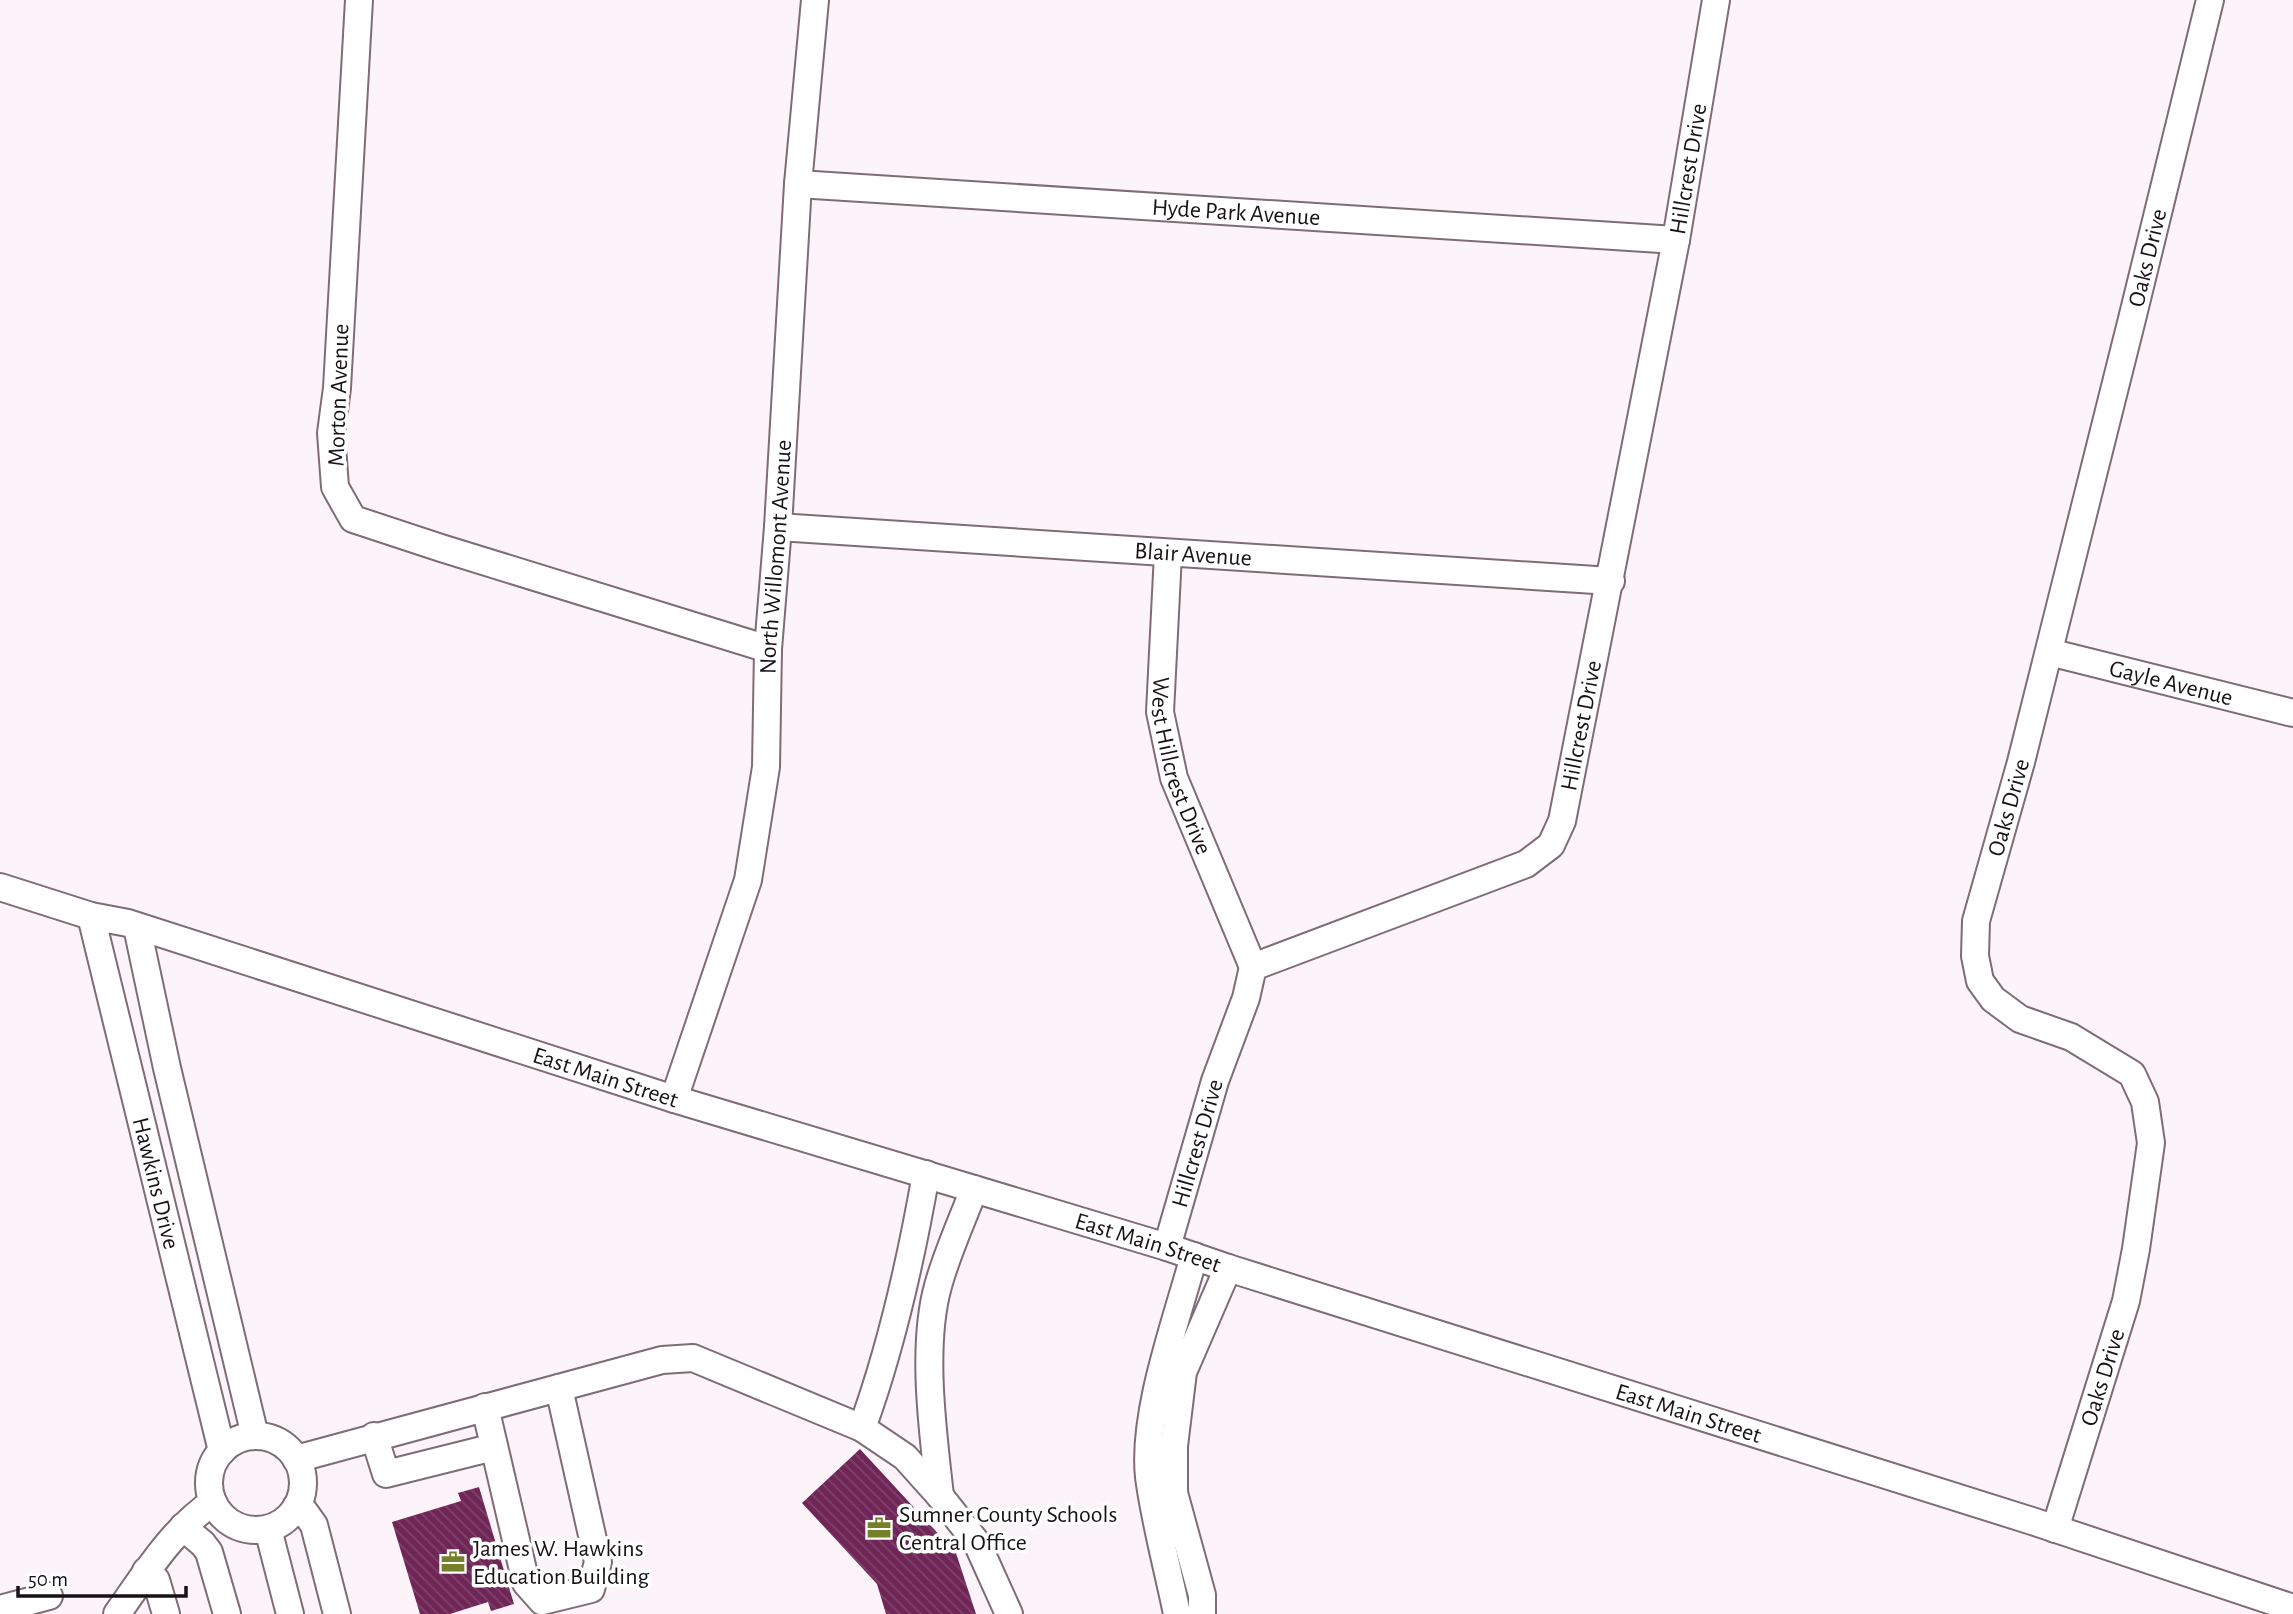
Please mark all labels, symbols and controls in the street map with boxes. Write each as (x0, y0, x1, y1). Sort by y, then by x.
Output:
street label: Hillcrest Drive (1666, 102, 1712, 236)
street label: Hyde Park Avenue (1151, 196, 1321, 230)
street label: Oaks Drive (2124, 206, 2172, 309)
street label: Morton Avenue (325, 323, 353, 467)
street label: North Willomont Avenue (757, 439, 796, 674)
street label: Blair Avenue (1134, 539, 1252, 571)
street label: Gayle Avenue (2107, 657, 2235, 710)
street label: Hillcrest Drive (1557, 658, 1606, 793)
street label: West Hillcrest Drive (1146, 676, 1216, 858)
street label: Oaks Drive (1984, 756, 2034, 859)
street label: East Main Street (530, 1043, 681, 1113)
street label: Hillcrest Drive (1168, 1077, 1228, 1210)
street label: Hawkins Drive (128, 1115, 183, 1252)
street label: East Main Street (1072, 1209, 1224, 1278)
street label: Oaks Drive (2077, 1326, 2130, 1429)
street label: East Main Street (1613, 1380, 1764, 1448)
place label: Sumner County Schools Central Office (899, 1503, 1117, 1555)
office icon: Sumner County Schools Central Office (865, 1514, 893, 1542)
place label: James W. Hawkins Education Building (473, 1537, 650, 1589)
office icon: James W. Hawkins Education Building (439, 1548, 467, 1576)
scale bar (18, 1554, 186, 1598)
text: 50 m (28, 1569, 68, 1590)

